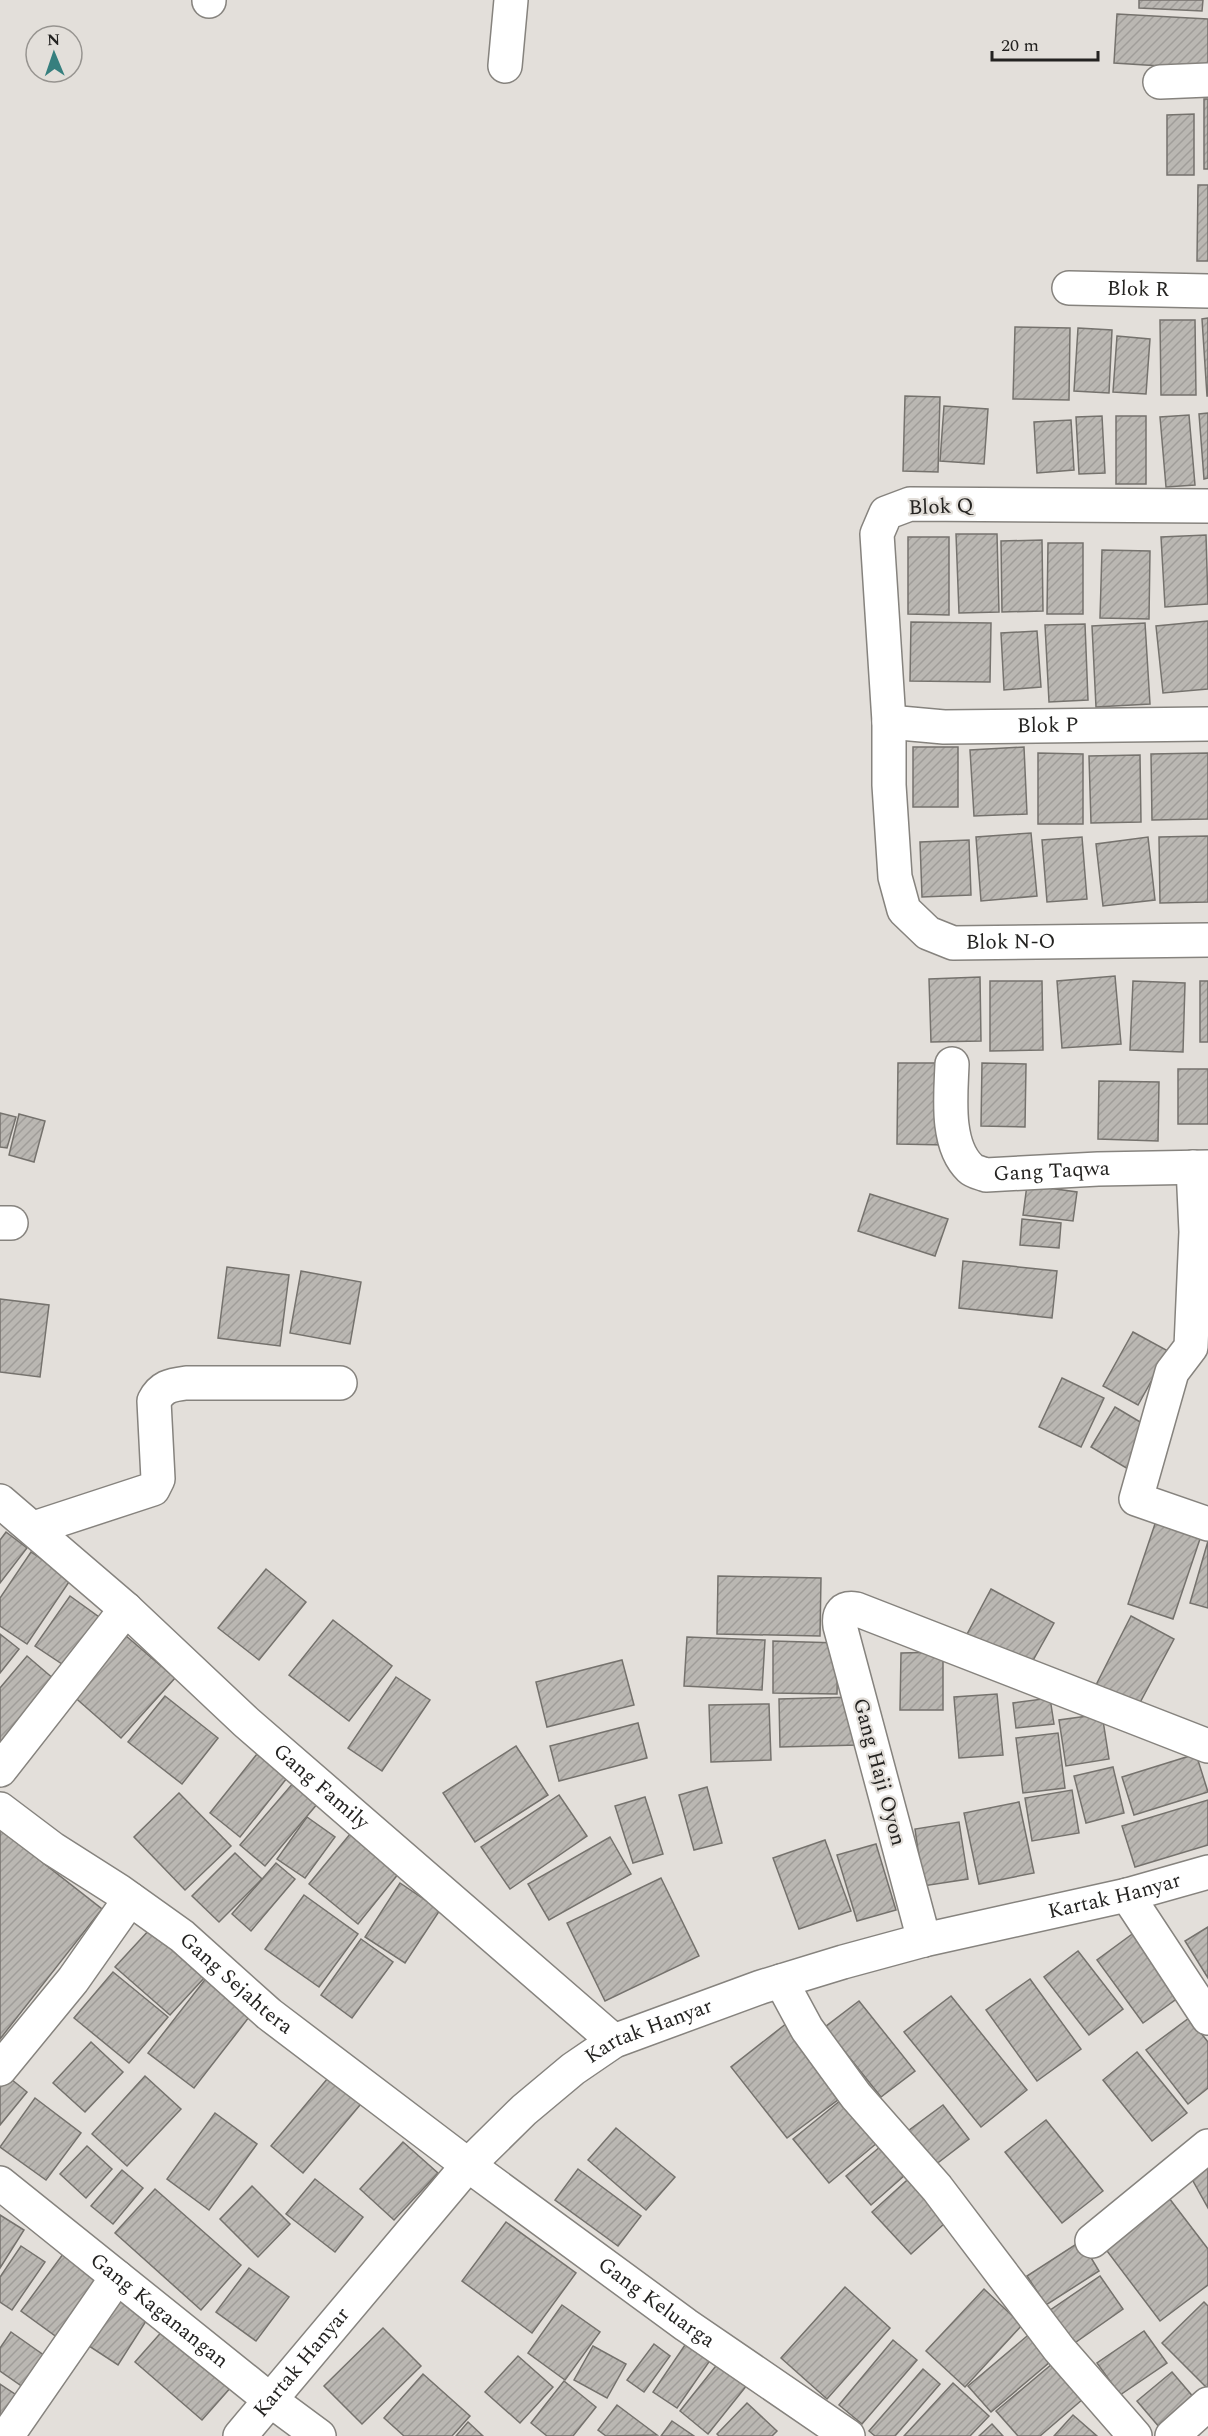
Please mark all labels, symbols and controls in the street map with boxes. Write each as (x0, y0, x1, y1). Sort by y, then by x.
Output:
north arrow (24, 24, 84, 84)
scale bar (992, 24, 1098, 62)
text: N (47, 28, 60, 52)
text: 20 m (1001, 32, 1039, 59)
street label: Blok R (1107, 273, 1169, 306)
street label: Blok Q (908, 490, 974, 524)
street label: Blok P (1017, 709, 1079, 742)
street label: Blok N-O (966, 926, 1056, 959)
street label: Gang Taqwa (993, 1153, 1111, 1191)
street label: Gang Haji Oyon (844, 1694, 914, 1850)
street label: Gang Family (266, 1736, 377, 1839)
street label: Kartak Hanyar (1045, 1864, 1185, 1928)
street label: Gang Sejahtera (172, 1925, 300, 2043)
street label: Kartak Hanyar (578, 1990, 717, 2072)
street label: Gang Kaganangan (83, 2245, 235, 2376)
street label: Gang Keluarga (591, 2249, 722, 2357)
street label: Kartak Hanyar (246, 2300, 358, 2425)

